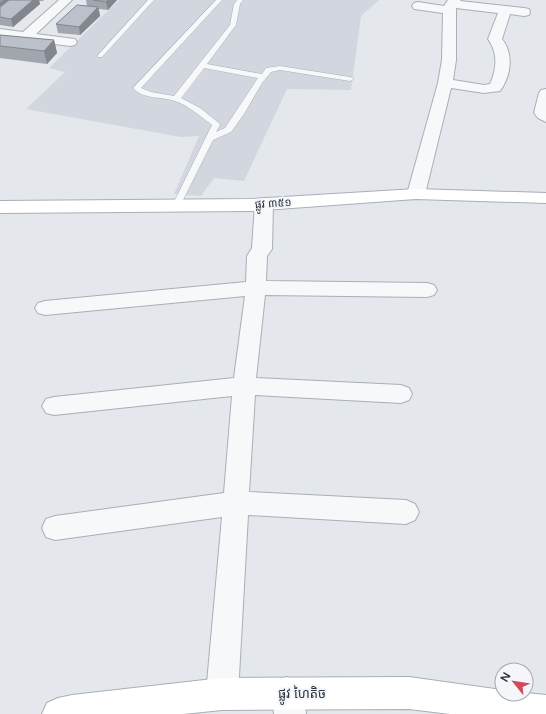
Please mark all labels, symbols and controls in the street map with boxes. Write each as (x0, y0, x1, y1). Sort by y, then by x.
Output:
street label: ផ្លូវ ៣៥១ (254, 196, 292, 215)
north arrow (494, 662, 534, 702)
text: N (498, 670, 514, 684)
street label: ផ្លូវ ហៃតិច (278, 685, 326, 705)

